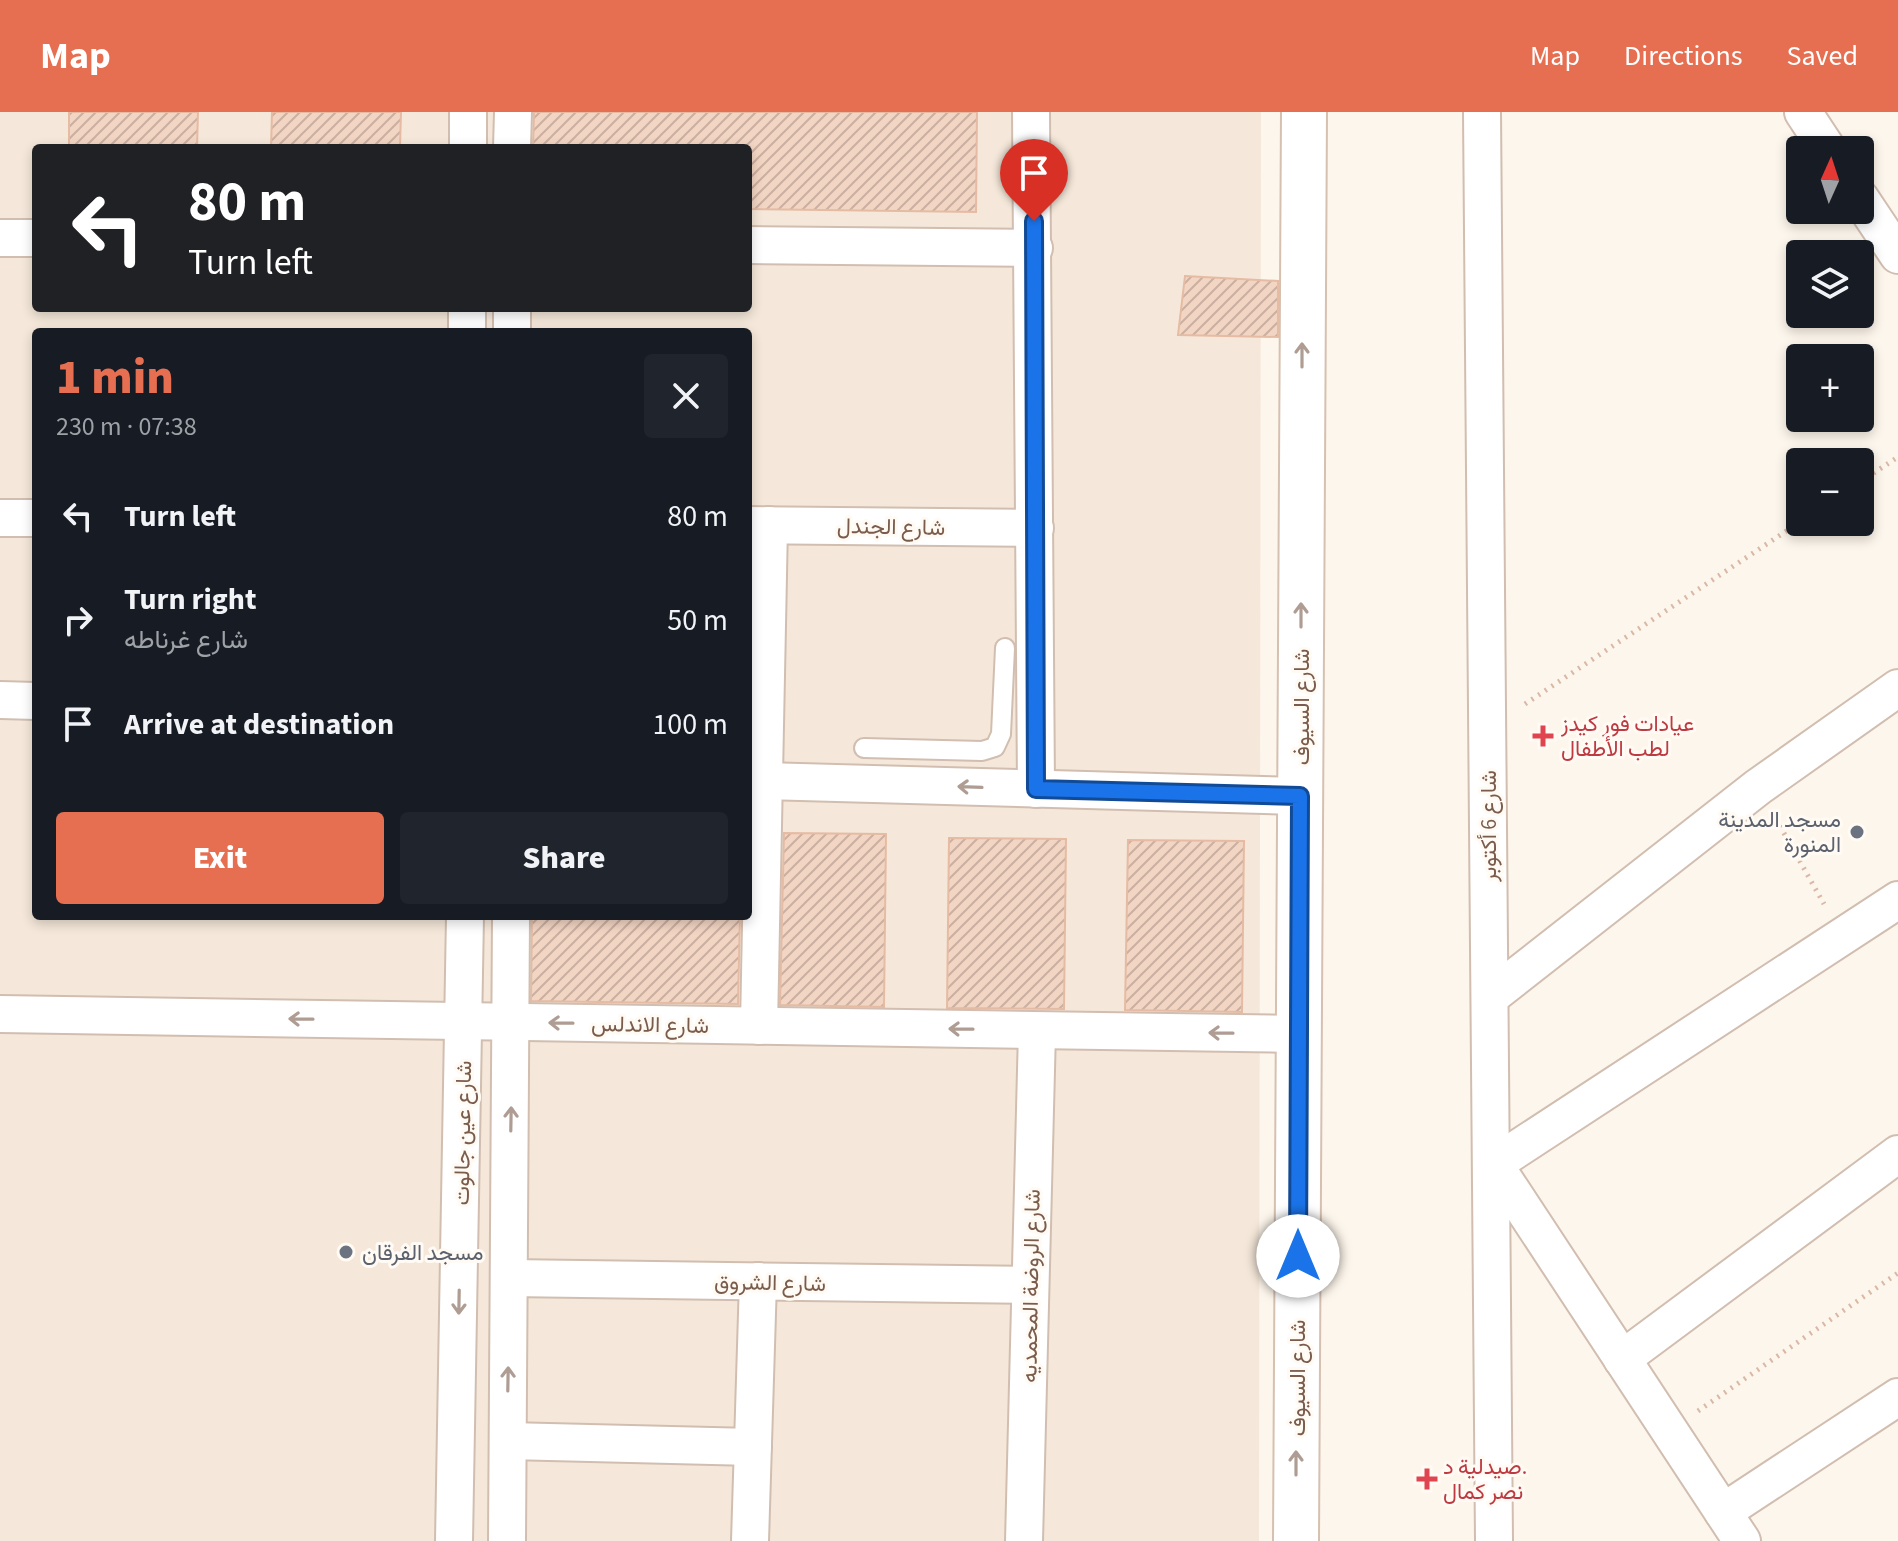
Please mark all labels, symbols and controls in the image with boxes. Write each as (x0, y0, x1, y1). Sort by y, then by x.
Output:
text: Map (40, 29, 111, 83)
text: Map (1530, 36, 1580, 76)
text: Directions (1624, 36, 1743, 76)
text: Saved (1787, 36, 1858, 76)
north arrow (1786, 136, 1874, 224)
map controls (1786, 136, 1874, 536)
pin (1000, 139, 1068, 221)
icon: arrive (1012, 151, 1056, 195)
text: 80 m (188, 163, 306, 242)
icon: left (56, 176, 160, 280)
text: Turn left (188, 237, 313, 288)
button: layers (1786, 240, 1874, 328)
one-way arrow (1295, 342, 1310, 369)
text: 1 min (56, 344, 174, 412)
button: + (1786, 344, 1874, 432)
button: close (644, 354, 728, 438)
text: 230 m · 07:38 (56, 408, 197, 445)
button: − (1786, 448, 1874, 536)
icon: left (56, 494, 100, 538)
text: Turn left (124, 495, 236, 538)
text: 80 m (667, 495, 728, 538)
street label: شارع الجندل (837, 510, 945, 544)
text: Turn right (124, 578, 256, 621)
icon: right (56, 598, 100, 642)
text: 50 m (667, 599, 728, 642)
one-way arrow (1293, 602, 1309, 629)
text: شارع غرناطه (124, 621, 248, 658)
street label: شارع السيوف (1286, 649, 1318, 765)
icon: arrive (56, 702, 100, 746)
text: Arrive at destination (124, 703, 394, 746)
text: 100 m (652, 703, 728, 746)
place label: عيادات فور كيدز لطب الأطفال (1560, 708, 1694, 765)
marker: عيادات فور كيدز لطب الأطفال (1532, 725, 1554, 747)
street label: شارع 6 أكتوبر (1473, 770, 1505, 883)
one-way arrow (957, 779, 984, 795)
place label: مسجد المدينة المنورة (1718, 804, 1841, 861)
button: Exit (56, 812, 384, 904)
button: Share (400, 812, 728, 904)
marker: مسجد المدينة المنورة (1848, 823, 1866, 841)
street label: شارع الاندلس (591, 1008, 709, 1042)
one-way arrow (288, 1011, 315, 1026)
one-way arrow (548, 1015, 575, 1031)
one-way arrow (948, 1022, 975, 1037)
one-way arrow (1208, 1025, 1235, 1041)
street label: شارع عين جالوت (446, 1060, 480, 1206)
one-way arrow (503, 1106, 519, 1133)
street label: شارع الروضة المحمديه (1013, 1189, 1049, 1383)
position arrow (1256, 1214, 1340, 1298)
place label: مسجد الفرقان (362, 1237, 483, 1269)
marker: مسجد الفرقان (337, 1243, 355, 1261)
street label: شارع الشروق (714, 1266, 826, 1300)
one-way arrow (451, 1288, 467, 1315)
street label: شارع السيوف (1282, 1320, 1314, 1436)
one-way arrow (500, 1366, 516, 1393)
one-way arrow (1289, 1450, 1304, 1477)
place label: صيدلية د. نصر كمال (1443, 1451, 1527, 1508)
marker: صيدلية د. نصر كمال (1418, 1470, 1436, 1488)

